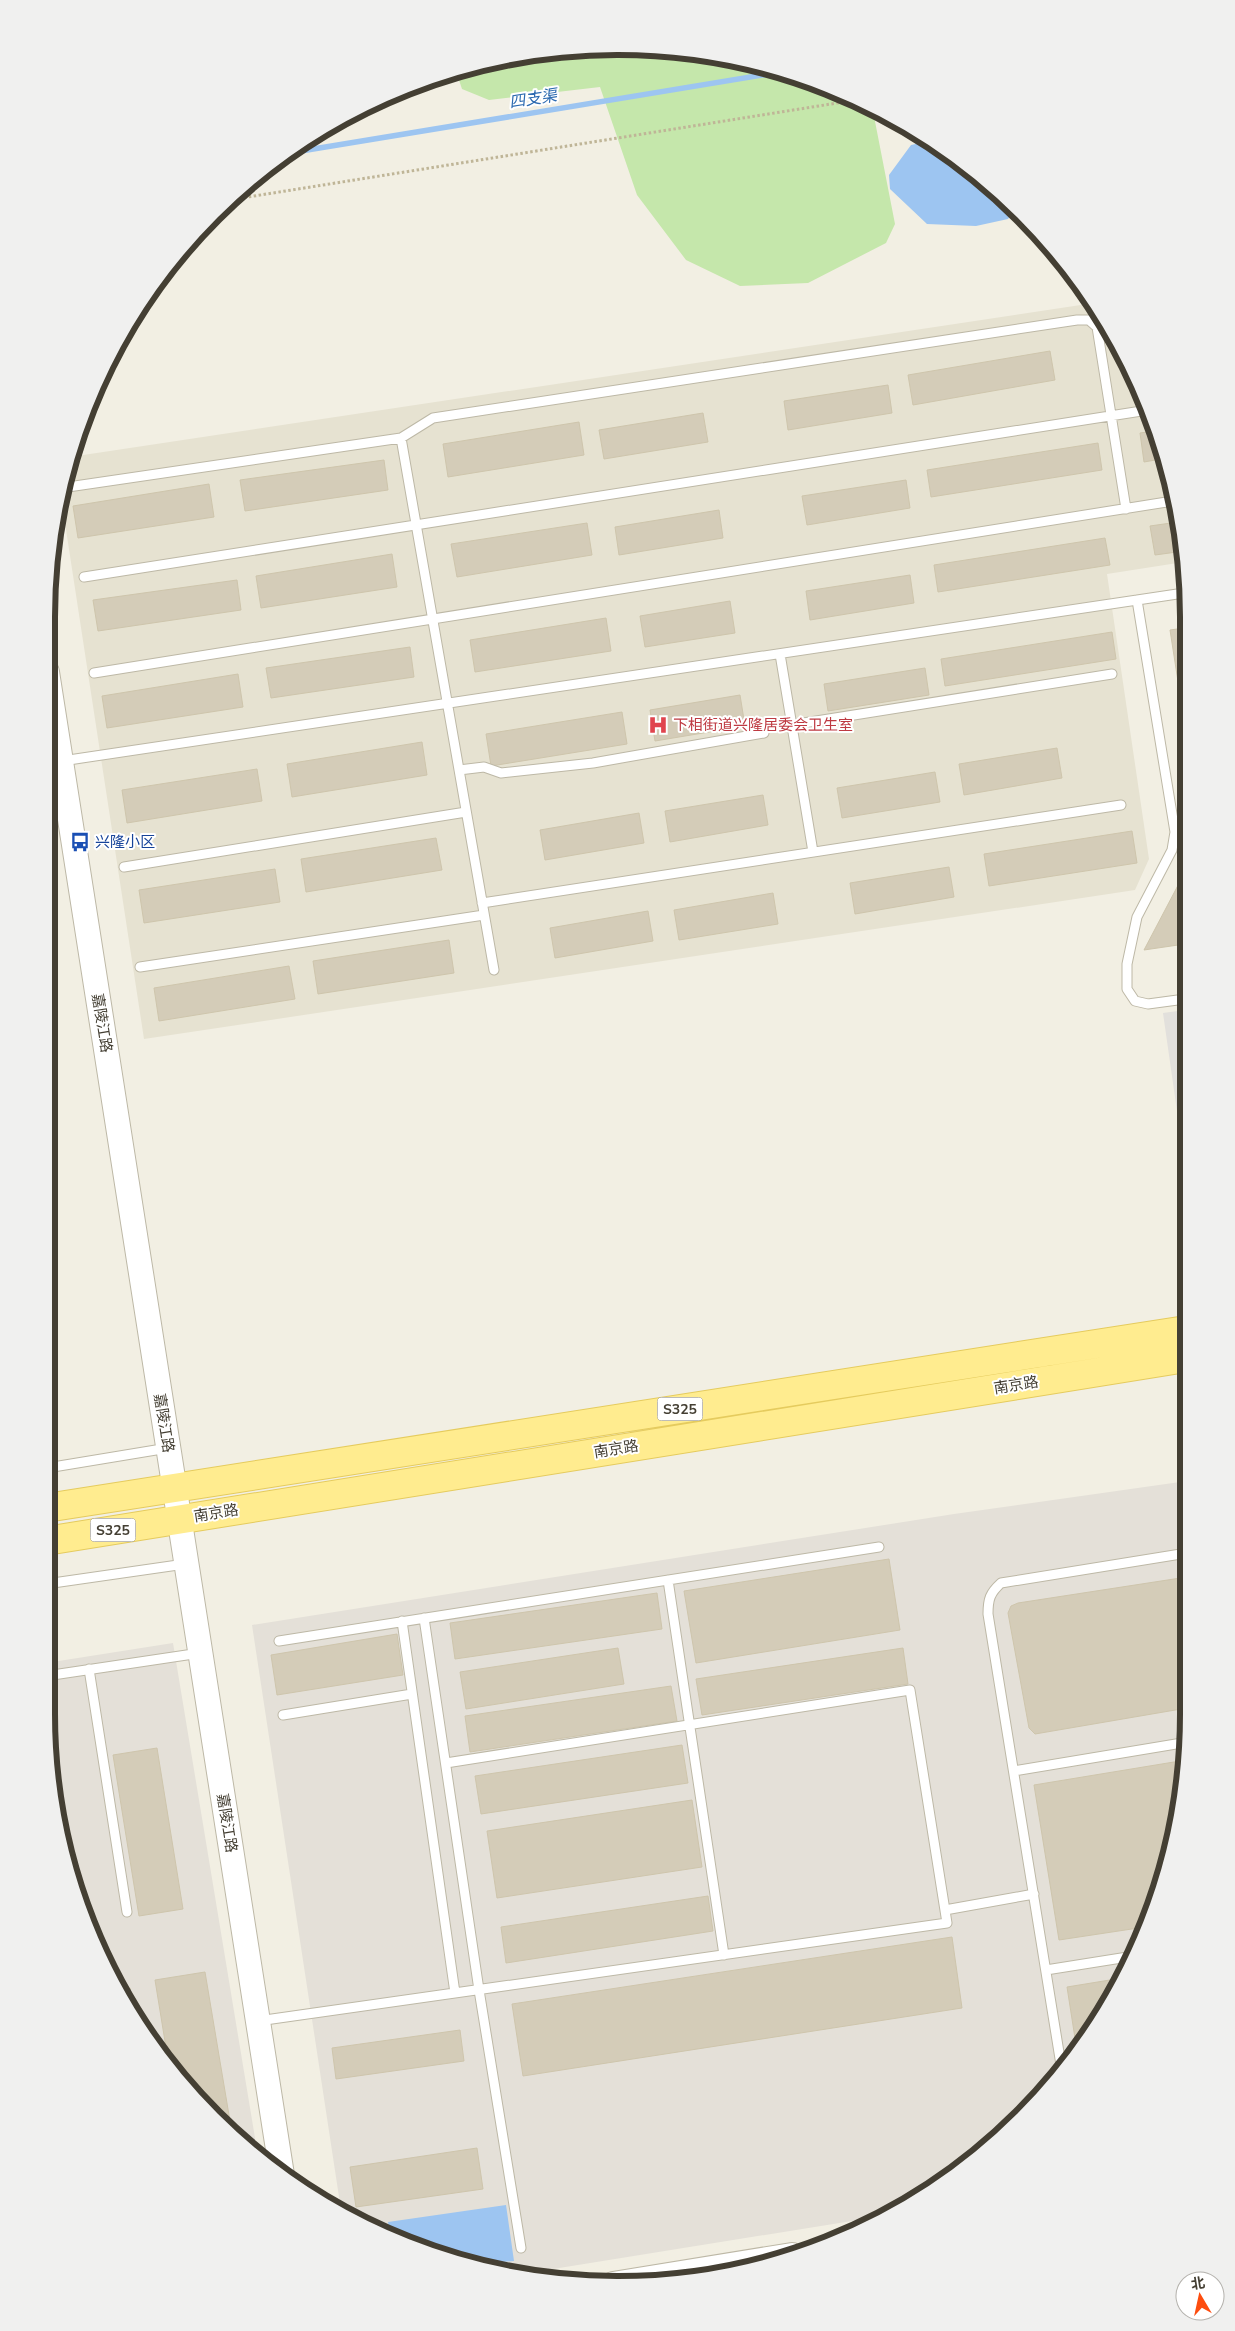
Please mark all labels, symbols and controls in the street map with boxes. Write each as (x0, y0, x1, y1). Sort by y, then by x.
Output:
water label: 四支渠 (508, 84, 560, 114)
hospital icon: 下相街道兴隆居委会卫生室 (647, 714, 669, 736)
place label: 下相街道兴隆居委会卫生室 (673, 715, 853, 735)
bus stop icon: 兴隆小区 (69, 831, 91, 853)
place label: 兴隆小区 (95, 832, 155, 852)
street label: 嘉陵江路 (87, 992, 117, 1054)
street label: 南京路 (992, 1372, 1040, 1398)
street label: 嘉陵江路 (149, 1392, 179, 1454)
road number: S325 (658, 1398, 702, 1420)
street label: 南京路 (592, 1436, 640, 1462)
street label: 南京路 (192, 1500, 240, 1526)
road number: S325 (90, 1518, 136, 1542)
street label: 嘉陵江路 (212, 1792, 242, 1854)
north arrow (1175, 2271, 1225, 2321)
text: 北 (1190, 2273, 1206, 2294)

